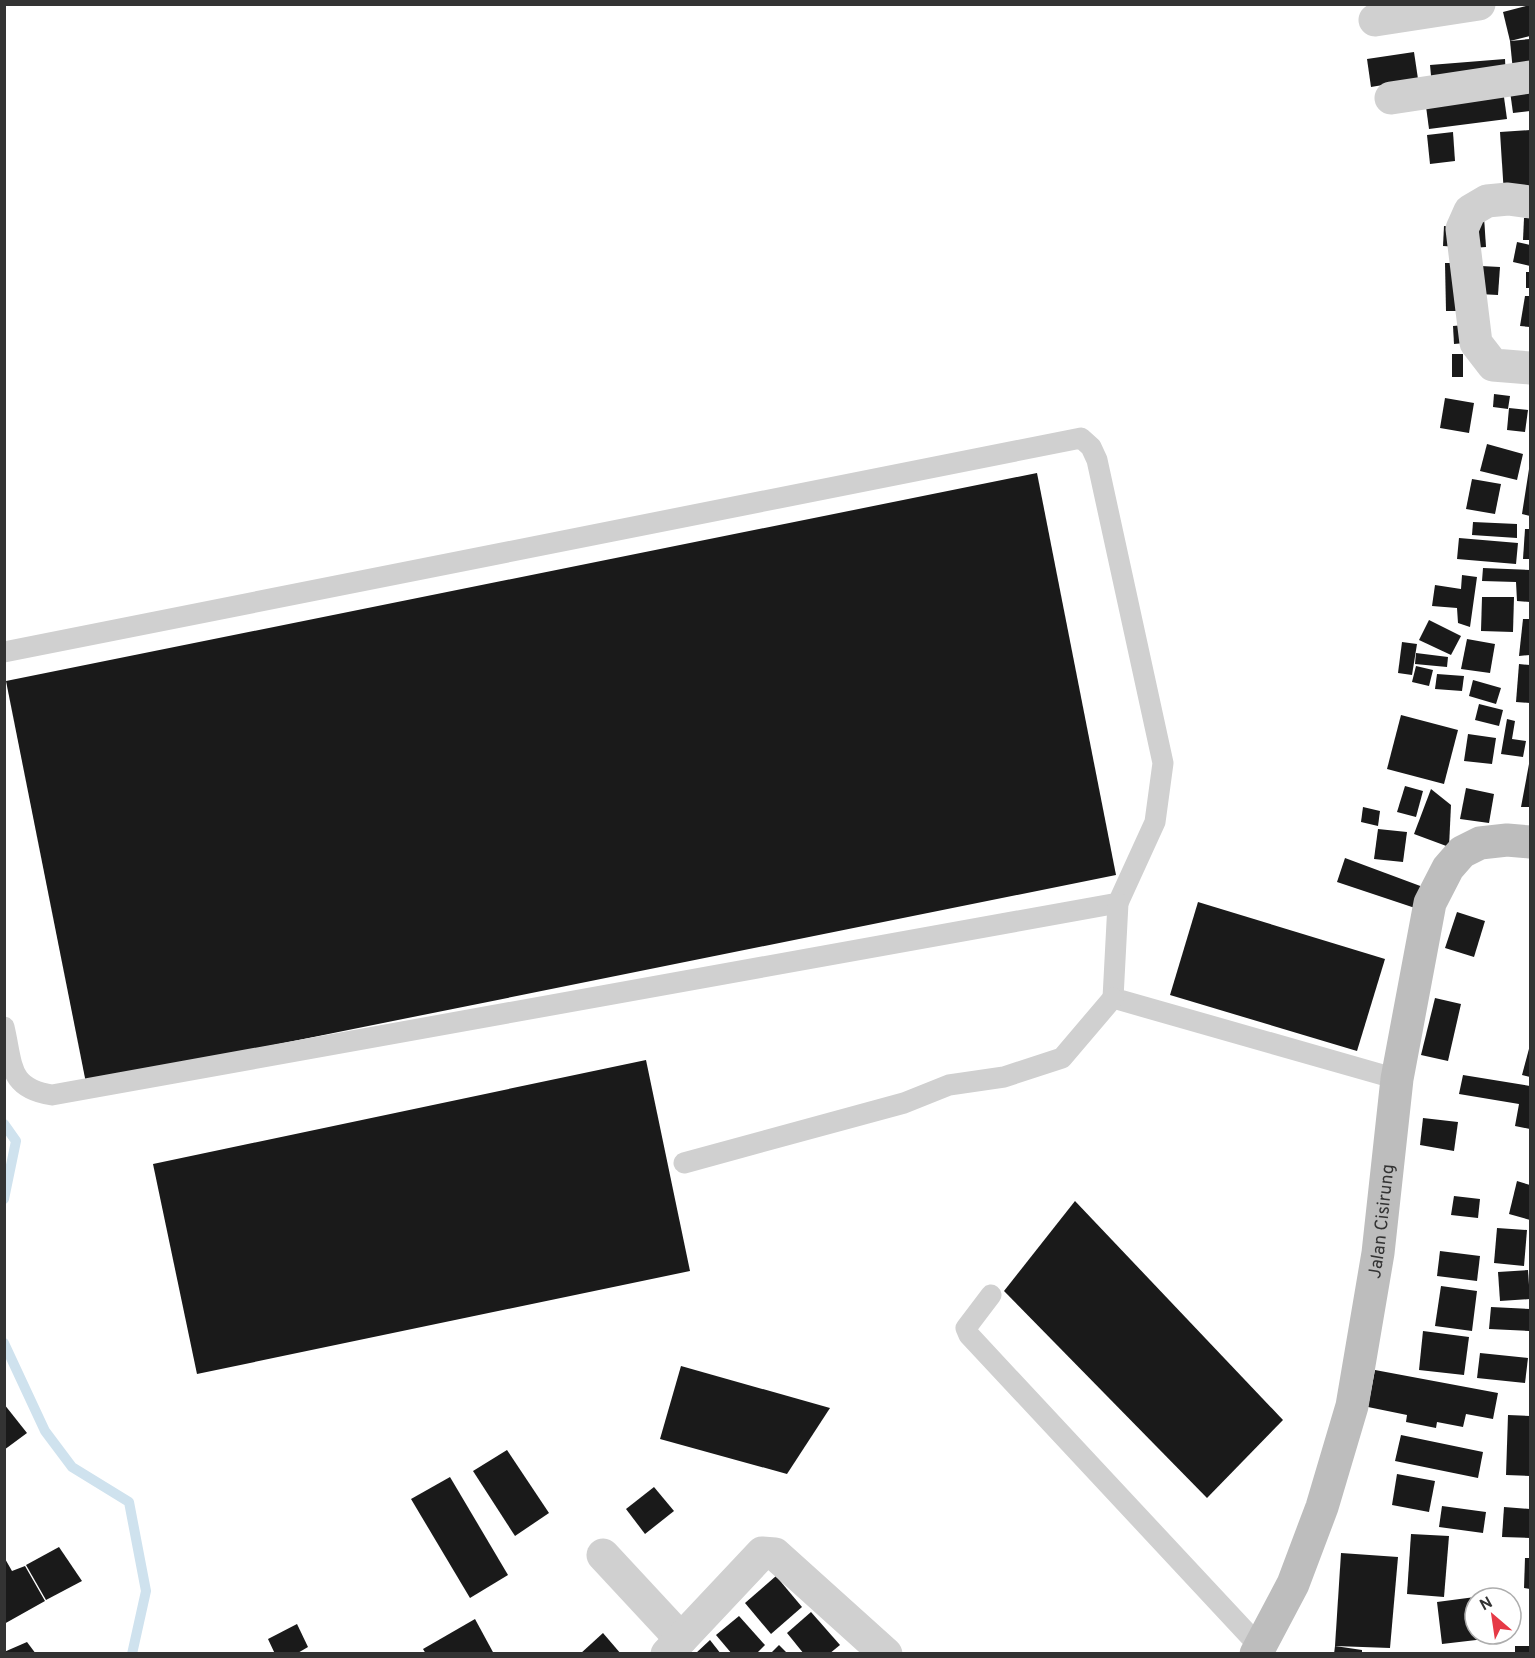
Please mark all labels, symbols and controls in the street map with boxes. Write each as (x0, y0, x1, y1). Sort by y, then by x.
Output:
street label: Jalan Cisirung (1364, 1163, 1401, 1280)
north arrow (1463, 1586, 1523, 1646)
text: N (1477, 1593, 1497, 1616)

